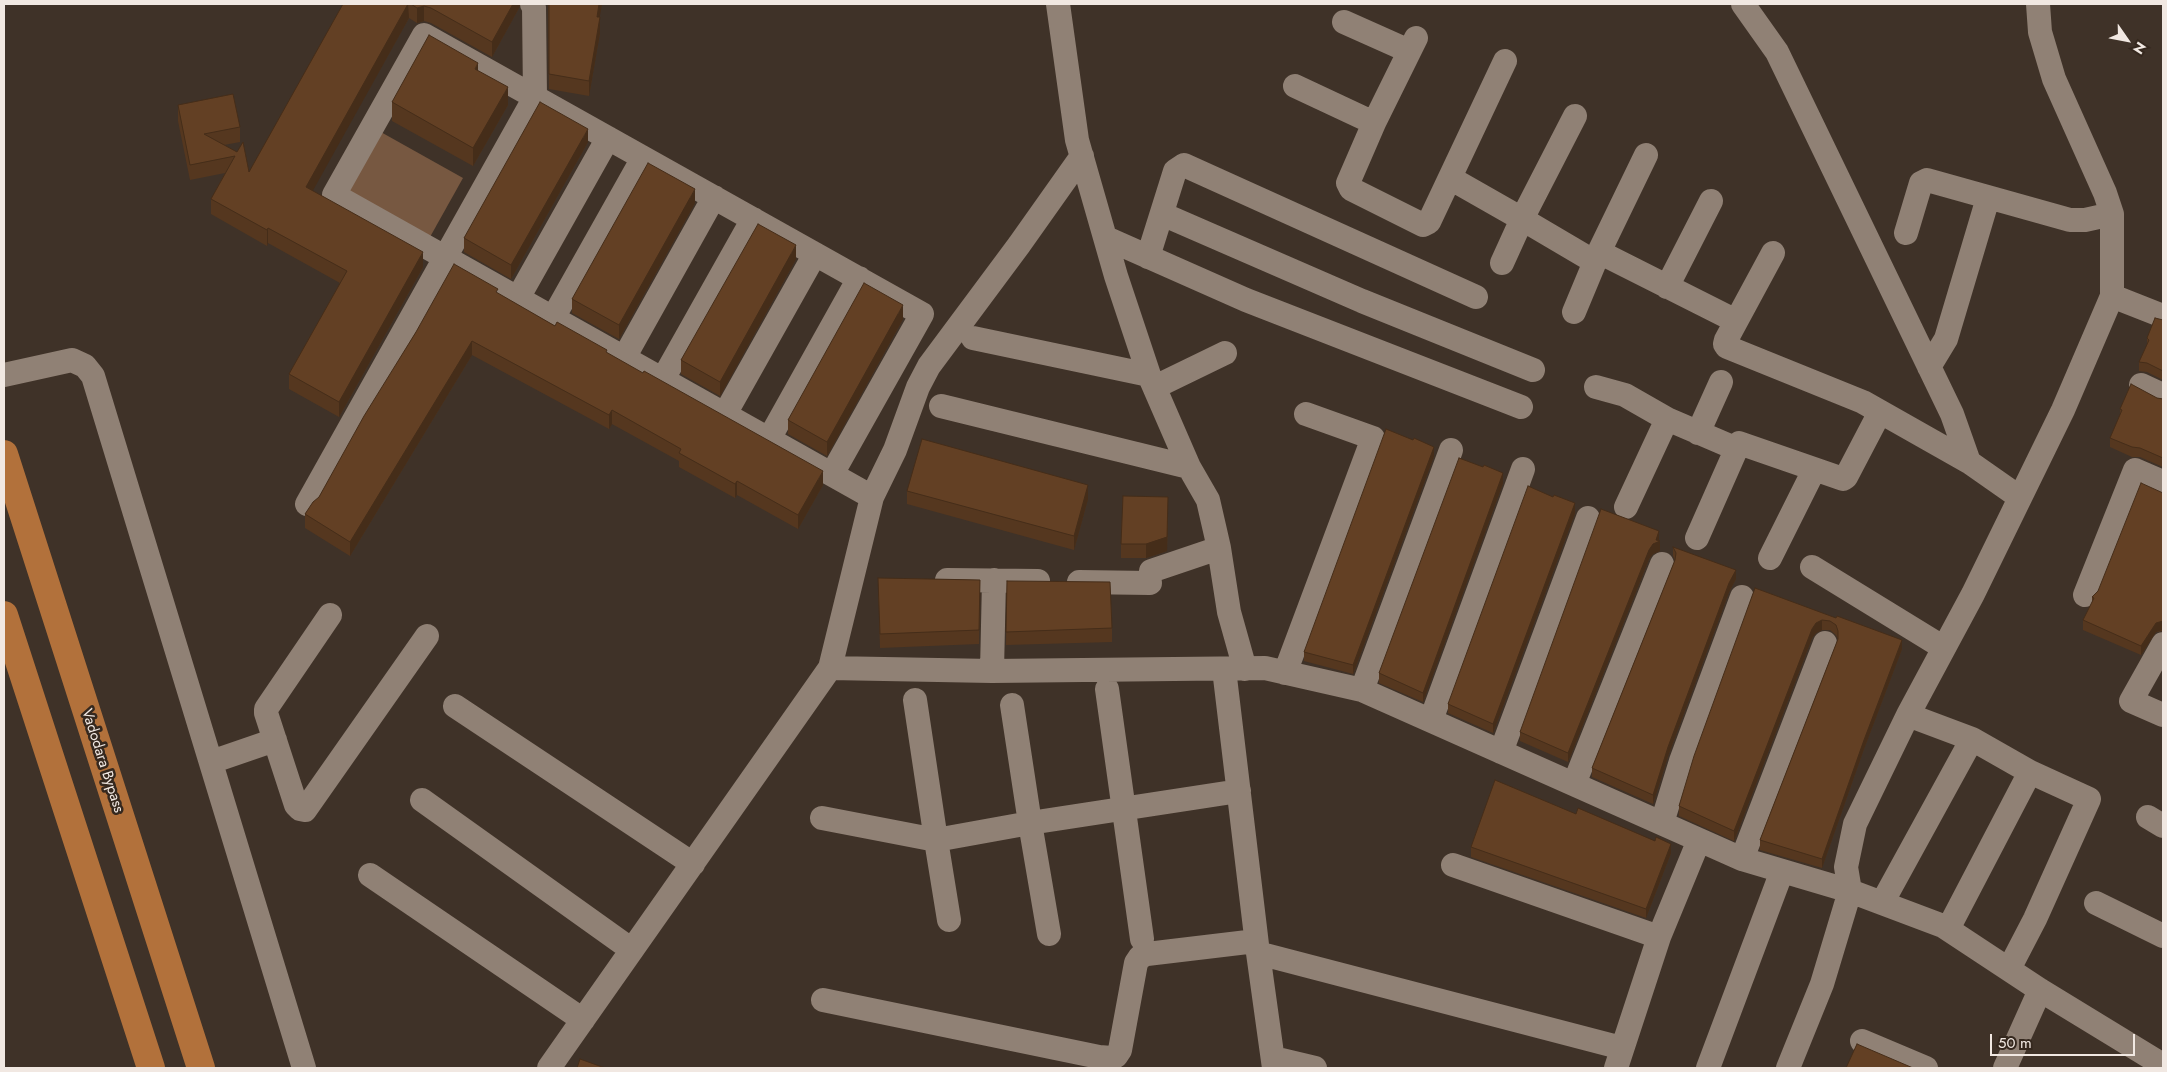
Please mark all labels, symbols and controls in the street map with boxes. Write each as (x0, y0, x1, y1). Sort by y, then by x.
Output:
north arrow (2102, 15, 2152, 65)
text: N (2128, 38, 2151, 58)
street label: Vadodara Bypass (77, 707, 127, 815)
scale bar (1992, 1024, 2137, 1056)
text: 50 m (1998, 1032, 2032, 1054)

